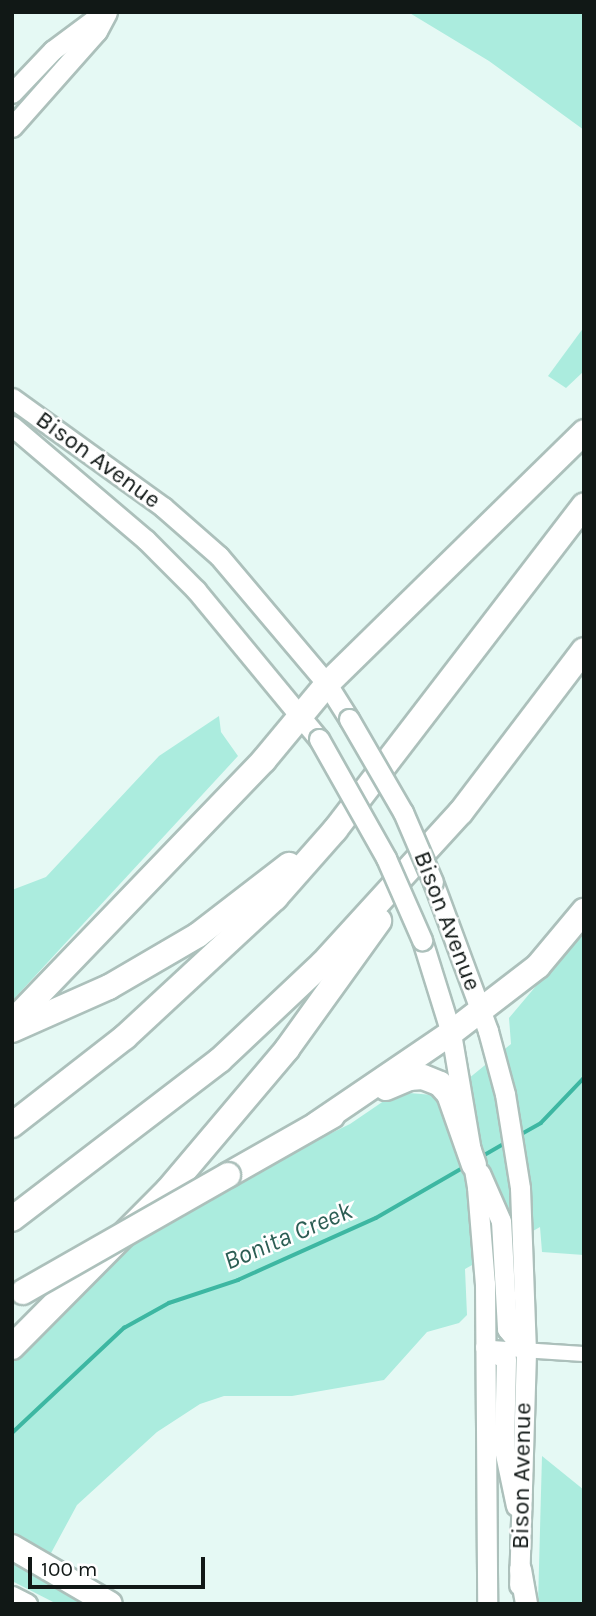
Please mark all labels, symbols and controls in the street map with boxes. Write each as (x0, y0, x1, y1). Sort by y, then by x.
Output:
street label: Bison Avenue (30, 405, 166, 515)
street label: Bison Avenue (407, 847, 487, 995)
water label: Bonita Creek (219, 1195, 357, 1277)
street label: Bison Avenue (506, 1402, 538, 1550)
scale bar (32, 1542, 208, 1586)
text: 100 m (41, 1557, 98, 1581)

